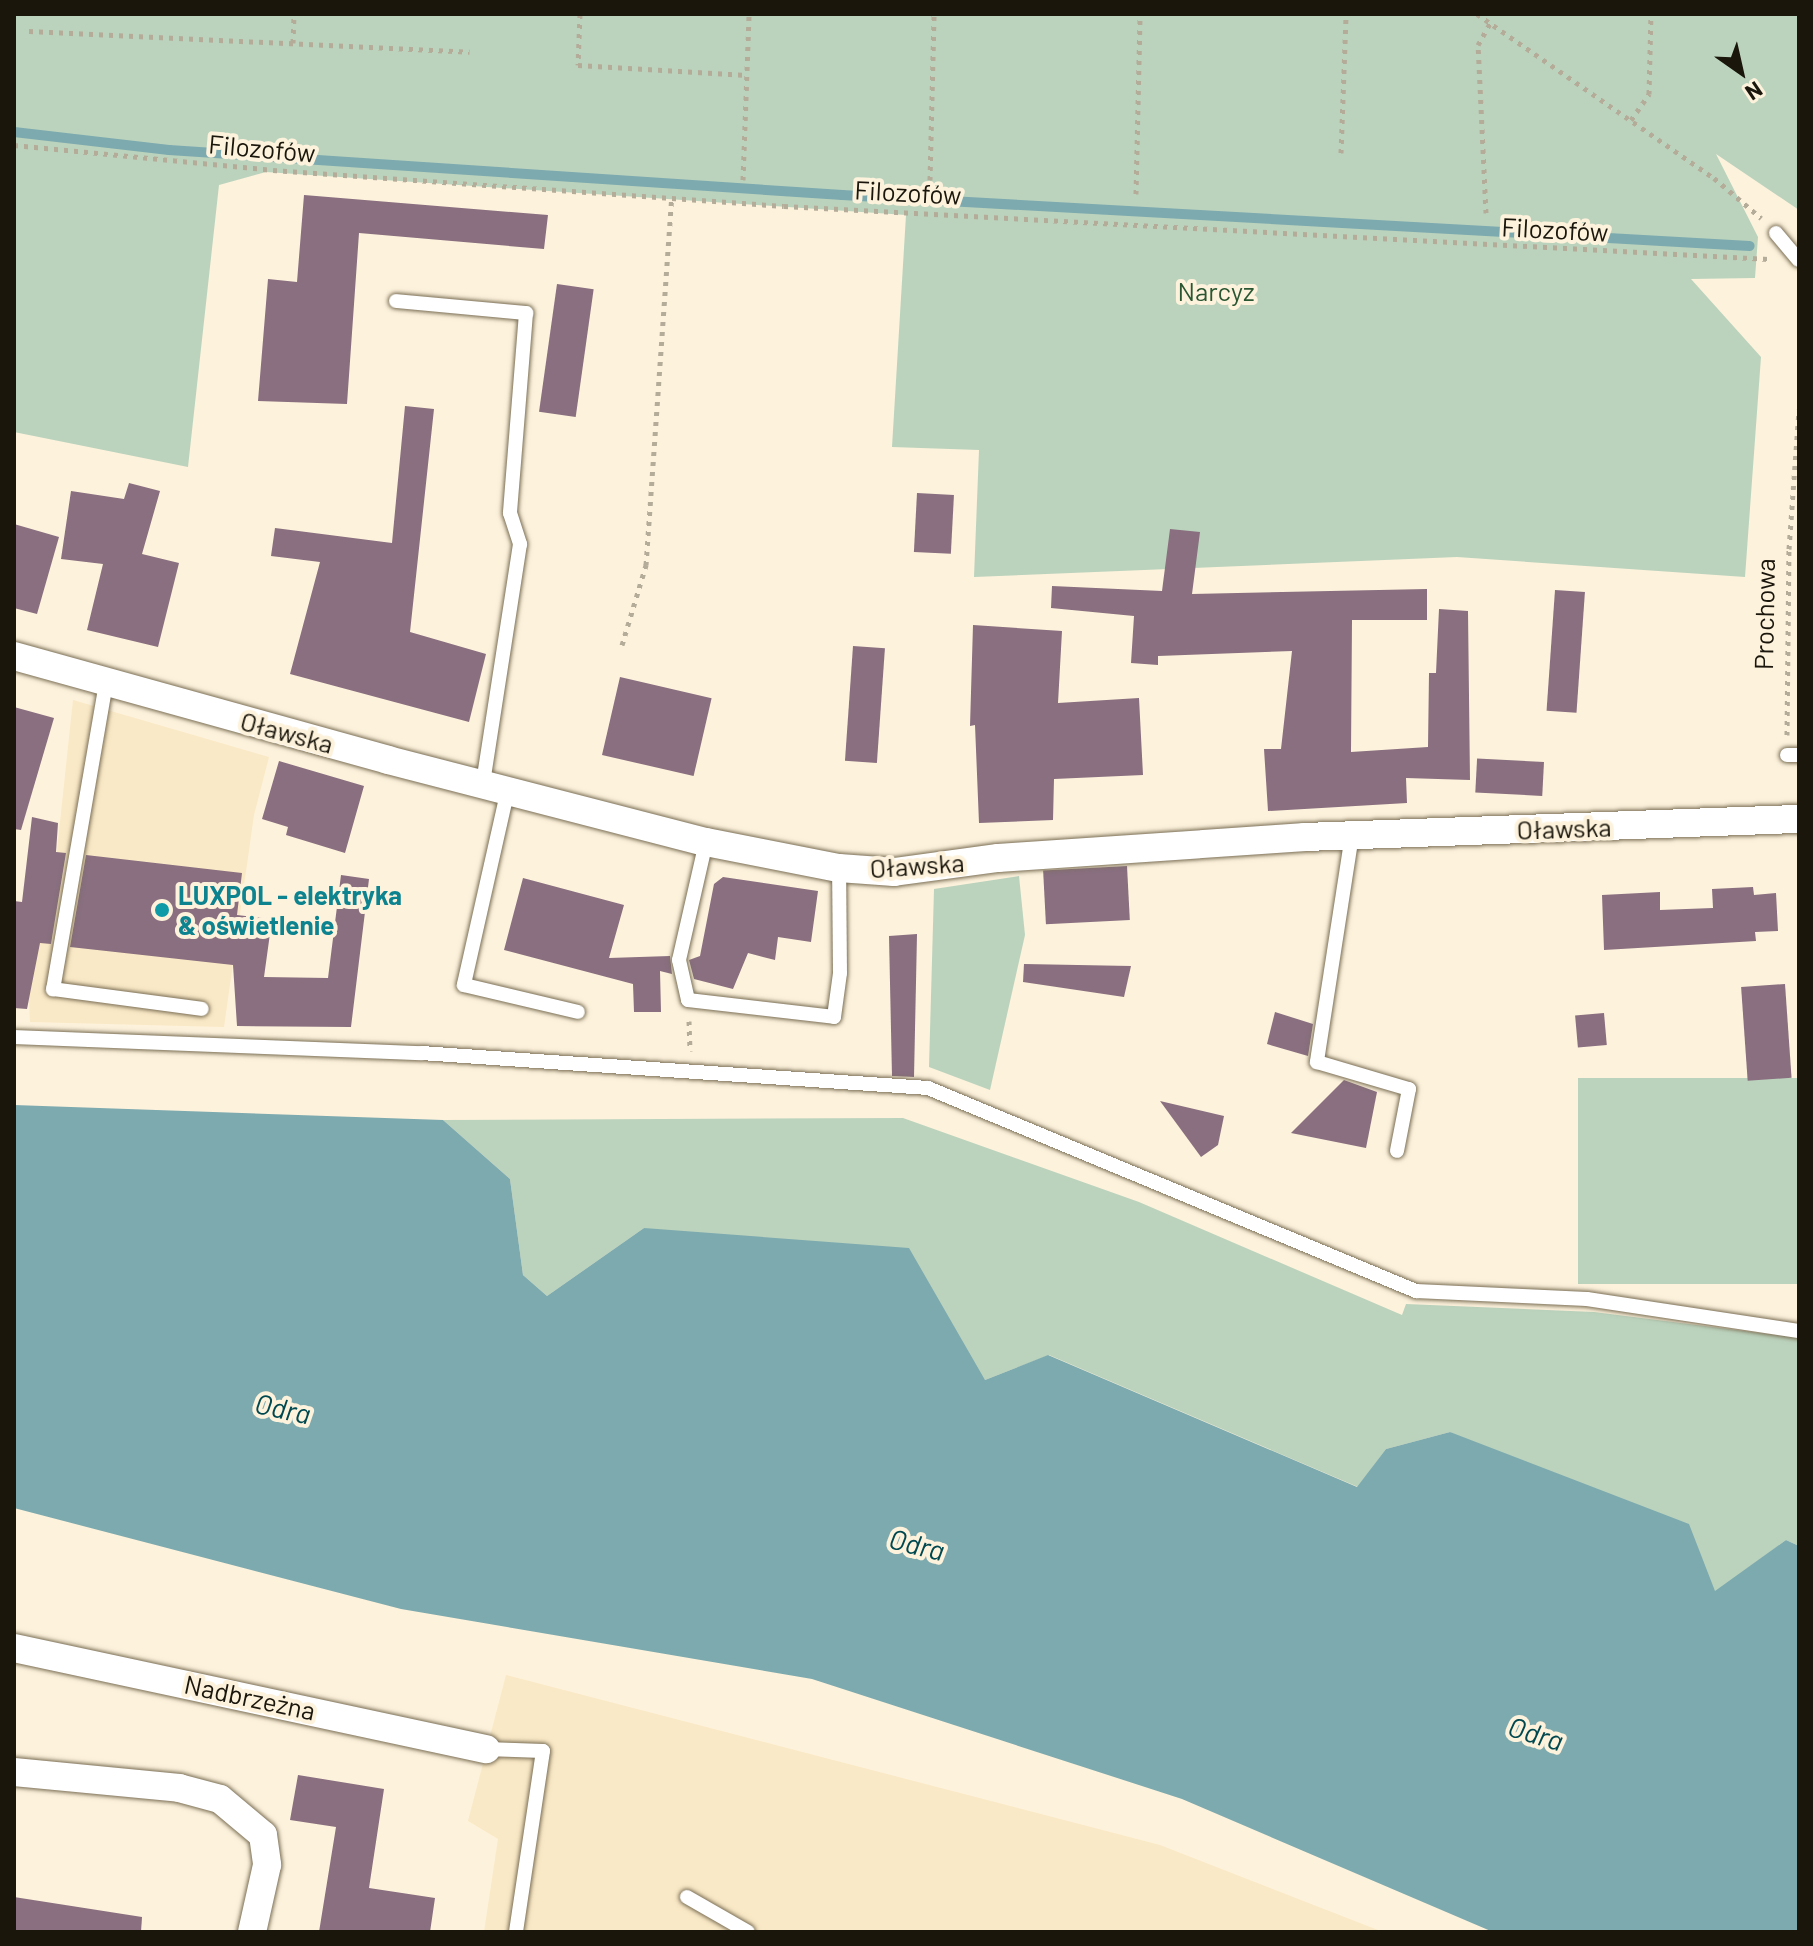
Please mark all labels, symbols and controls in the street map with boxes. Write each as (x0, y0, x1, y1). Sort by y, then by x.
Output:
north arrow (1701, 32, 1781, 112)
text: N (1741, 77, 1768, 107)
street label: Filozofów (207, 128, 317, 168)
street label: Filozofów (854, 174, 962, 210)
street label: Filozofów (1501, 211, 1609, 247)
park label: Narcyz (1177, 275, 1255, 307)
street label: Prochowa (1747, 558, 1781, 670)
street label: Oławska (237, 705, 337, 759)
street label: Oławska (1516, 811, 1612, 845)
street label: Oławska (869, 846, 965, 884)
place label: LUXPOL - elektryka & oświetlenie (178, 879, 402, 940)
marker: LUXPOL - elektryka & oświetlenie (153, 901, 171, 919)
water label: Odra (252, 1386, 314, 1430)
water label: Odra (886, 1521, 948, 1567)
street label: Nadbrzeżna (182, 1668, 318, 1726)
water label: Odra (1504, 1709, 1568, 1757)

